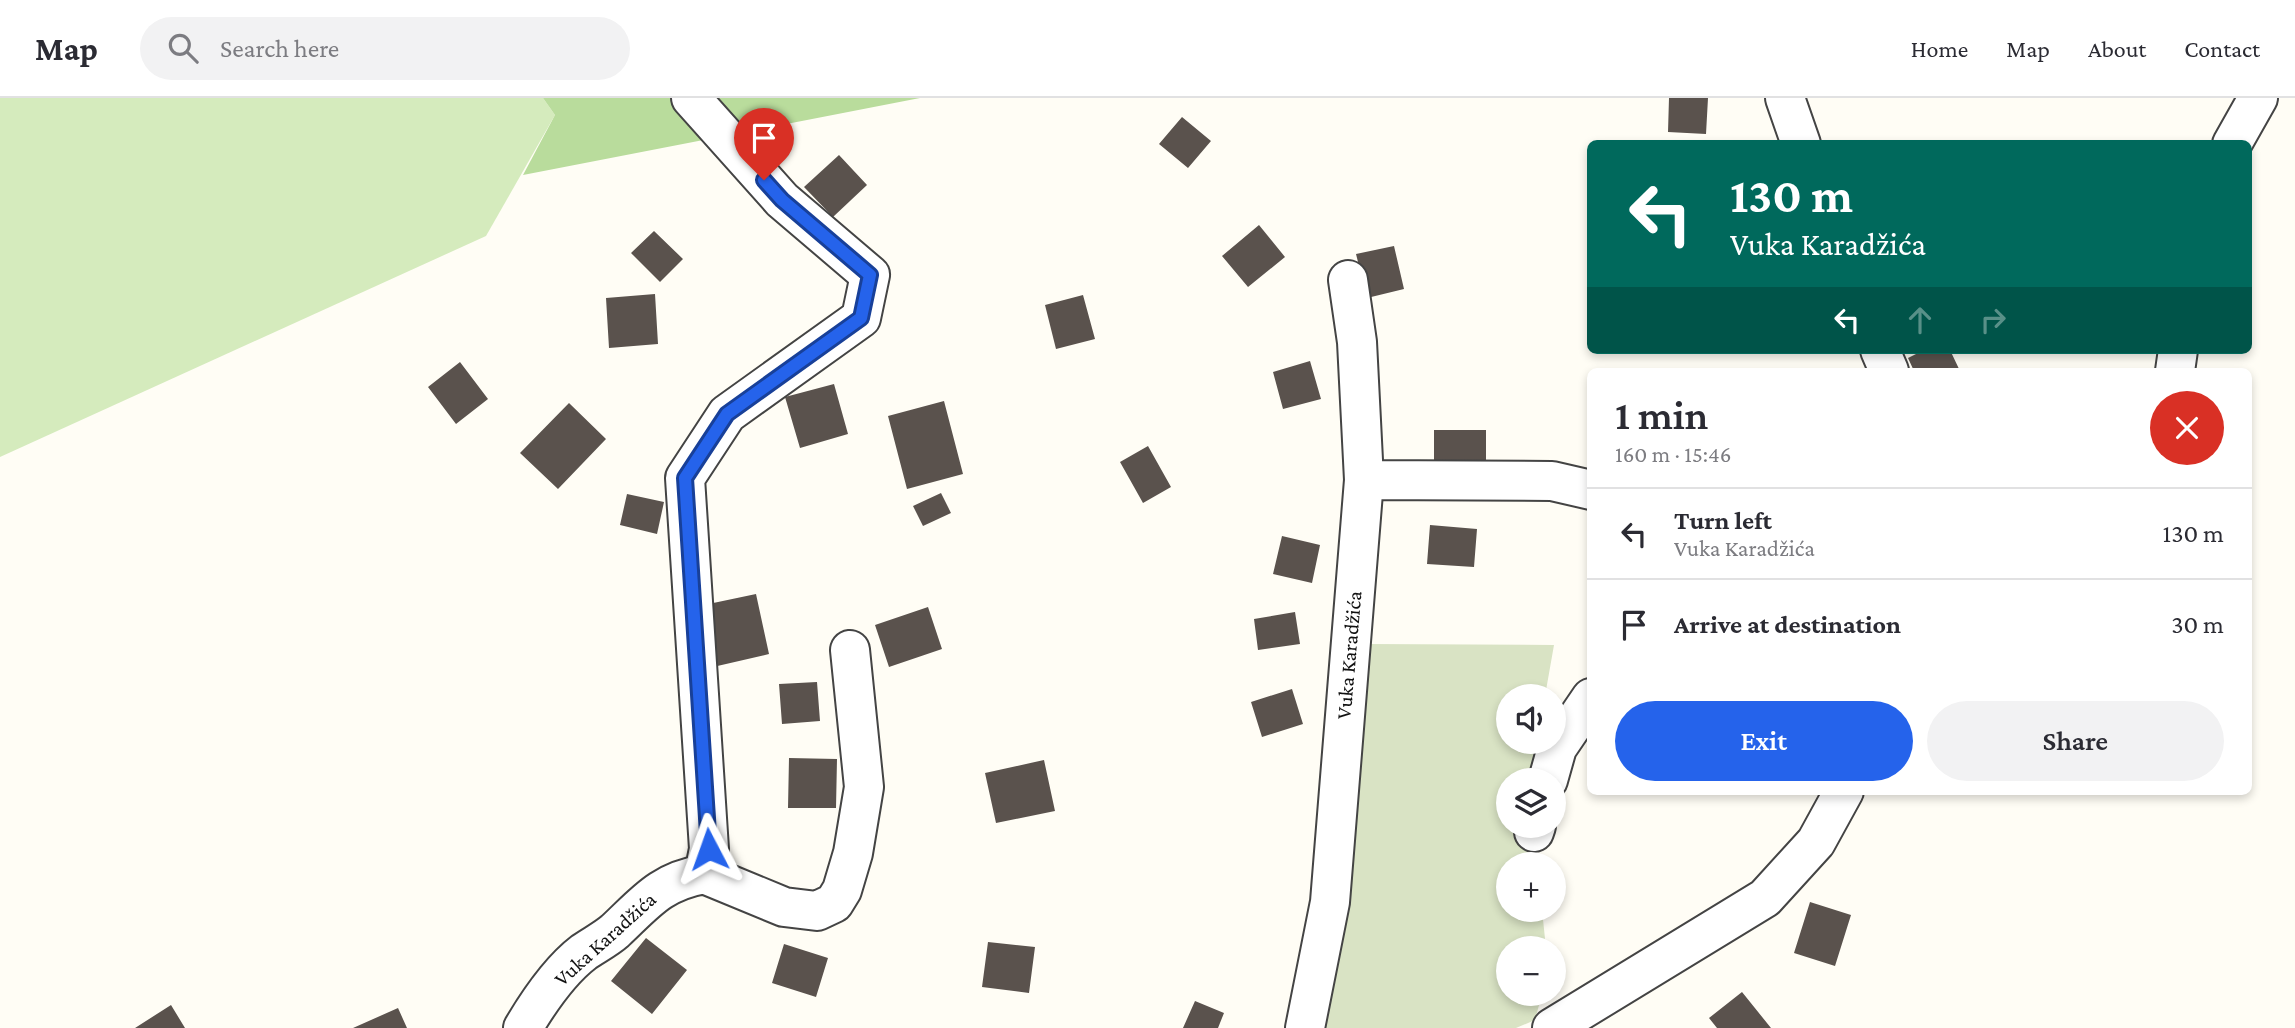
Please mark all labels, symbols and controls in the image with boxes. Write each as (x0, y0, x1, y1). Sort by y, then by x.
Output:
search box (140, 17, 630, 80)
icon: search (164, 29, 202, 67)
text: Map (35, 30, 98, 67)
text: Search here (220, 34, 339, 63)
text: Home (1911, 35, 1968, 62)
text: Map (2006, 35, 2050, 62)
text: About (2088, 35, 2146, 62)
text: Contact (2184, 35, 2260, 62)
pin (734, 108, 794, 180)
icon: arrive (745, 119, 783, 157)
icon: left (1615, 168, 1706, 259)
text: 130 m (1730, 168, 1853, 223)
text: Vuka Karadžića (1730, 226, 1926, 262)
icon: left (1828, 301, 1866, 339)
icon: ahead (1901, 301, 1939, 339)
icon: right (1974, 301, 2012, 339)
text: 1 min (1615, 391, 1708, 438)
button: close (2150, 391, 2224, 465)
text: 160 m · 15:46 (1615, 441, 1731, 467)
text: Turn left (1674, 506, 1772, 535)
icon: left (1615, 515, 1653, 553)
text: 130 m (2163, 519, 2224, 548)
text: Vuka Karadžića (1674, 535, 1815, 561)
street label: Vuka Karadžića (1331, 590, 1367, 720)
icon: arrive (1615, 606, 1653, 644)
text: Arrive at destination (1674, 610, 1901, 639)
text: 30 m (2171, 610, 2224, 639)
map controls (1496, 684, 1566, 1006)
button: sound (1496, 684, 1566, 754)
button: Exit (1615, 701, 1913, 781)
button: Share (1927, 701, 2224, 781)
button: layers (1496, 768, 1566, 838)
position arrow (672, 812, 746, 886)
button: + (1496, 852, 1566, 922)
street label: Vuka Karadžića (549, 887, 661, 991)
button: − (1496, 936, 1566, 1006)

